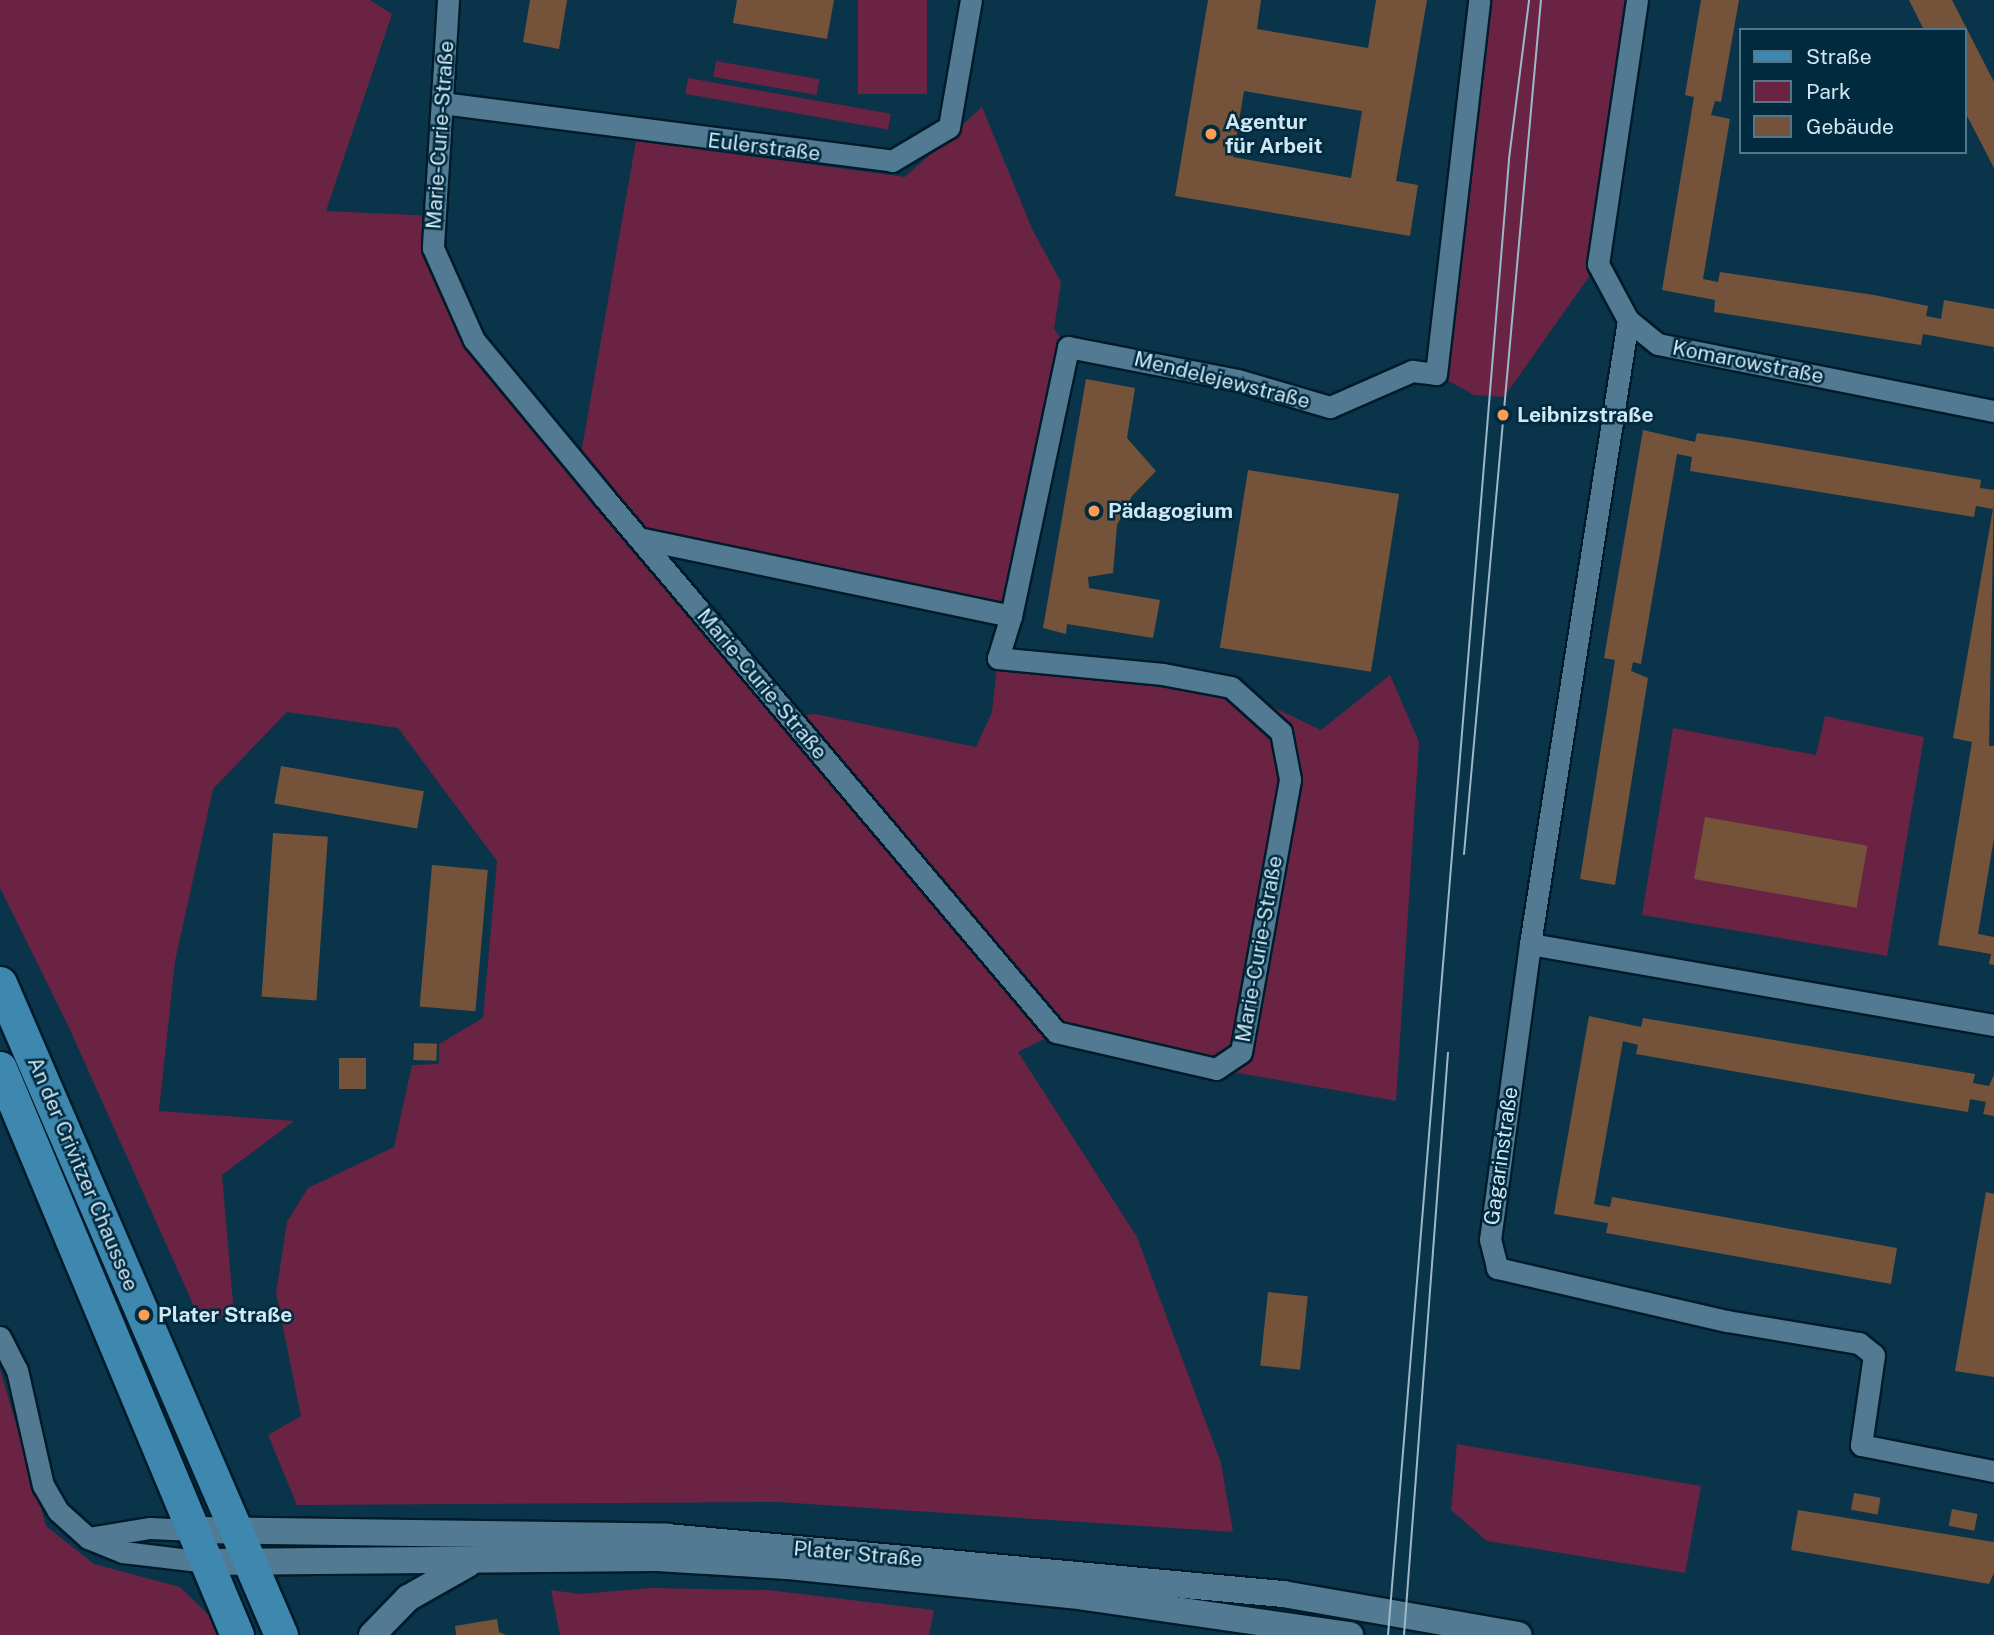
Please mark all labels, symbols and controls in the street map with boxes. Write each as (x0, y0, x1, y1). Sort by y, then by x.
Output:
legend (1738, 28, 1966, 154)
street label: Marie-Curie-Straße (421, 40, 459, 230)
text: Straße (1806, 44, 1872, 69)
text: Park (1806, 79, 1851, 104)
place label: Agentur für Arbeit (1225, 109, 1322, 159)
text: Gebäude (1806, 114, 1894, 139)
marker: Agentur für Arbeit (1203, 126, 1219, 142)
street label: Eulerstraße (706, 128, 822, 166)
street label: Komarowstraße (1670, 335, 1826, 389)
street label: Mendelejewstraße (1131, 346, 1313, 414)
place label: Leibnizstraße (1517, 402, 1653, 428)
marker: Leibnizstraße (1495, 407, 1511, 423)
place label: Pädagogium (1108, 498, 1233, 524)
marker: Pädagogium (1086, 503, 1102, 519)
street label: Marie-Curie-Straße (692, 604, 832, 764)
street label: Marie-Curie-Straße (1230, 854, 1288, 1044)
street label: An der Crivitzer Chaussee (22, 1053, 144, 1295)
street label: Gagarinstraße (1479, 1085, 1523, 1227)
place label: Plater Straße (158, 1302, 292, 1328)
marker: Plater Straße (136, 1307, 152, 1323)
street label: Plater Straße (792, 1536, 924, 1572)

